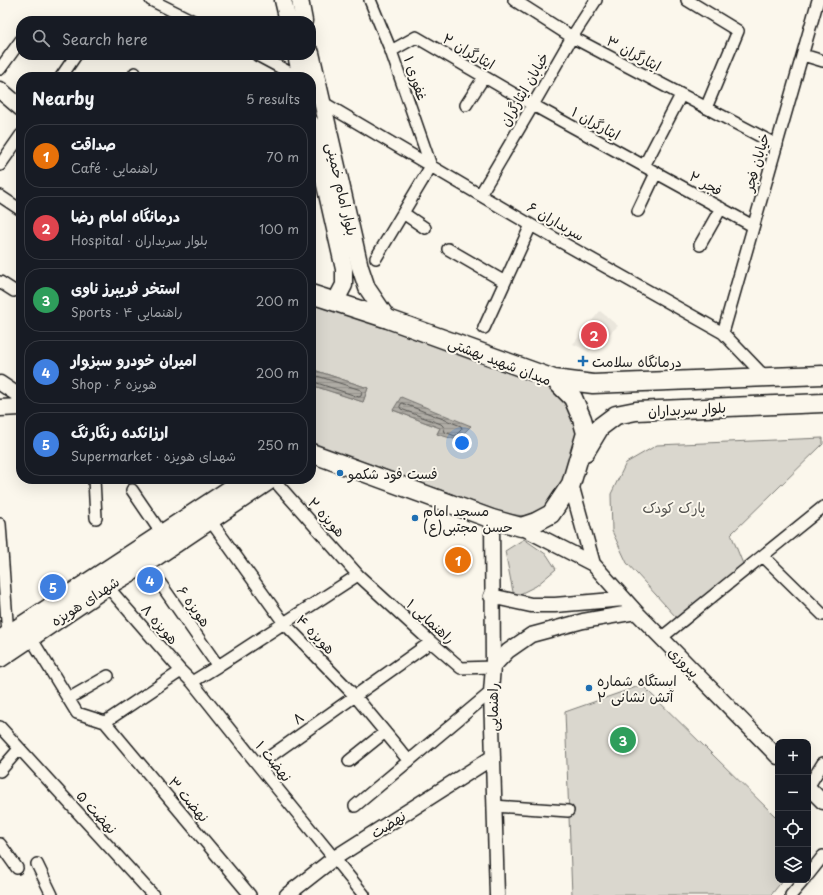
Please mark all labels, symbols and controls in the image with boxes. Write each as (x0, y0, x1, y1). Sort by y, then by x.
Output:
search box (16, 16, 316, 60)
icon: search (30, 27, 52, 49)
text: Search here (62, 27, 148, 50)
street label: ایثارگران ۲ (439, 28, 499, 74)
street label: ایثارگران ۳ (603, 30, 665, 76)
street label: خیابان ایثارگران (494, 48, 554, 130)
street label: غفوری ۱ (399, 53, 433, 103)
text: Nearby (32, 85, 94, 111)
text: 5 results (246, 89, 300, 108)
street label: ایثارگران ۱ (568, 101, 624, 145)
street label: خیابان فجر (737, 130, 774, 195)
text: صداقت (71, 132, 116, 155)
street label: بلوار امام خمینی (320, 140, 363, 238)
text: 1 (43, 147, 49, 166)
text: 70 m (266, 147, 299, 166)
text: Café · راهنمایی (71, 158, 158, 177)
street label: فجر ۲ (686, 165, 726, 201)
street label: سربداران ۶ (523, 196, 589, 246)
text: درمانگاه امام رضا (71, 204, 180, 227)
text: 2 (41, 219, 51, 238)
text: 100 m (259, 219, 299, 238)
text: Hospital · بلوار سربداران (71, 230, 208, 249)
text: استخر فریبرز ناوی (71, 276, 180, 299)
text: 3 (42, 291, 50, 310)
text: 200 m (256, 291, 299, 310)
text: Sports · راهنمایی ۴ (71, 302, 183, 321)
pin: 2 (581, 320, 607, 350)
street label: میدان شهید بهشتی (445, 332, 555, 390)
text: امیران خودرو سبزوار (71, 348, 196, 371)
place label: درمانگاه سلامت (592, 351, 682, 372)
marker: درمانگاه سلامت (577, 355, 589, 367)
text: 4 (42, 363, 50, 382)
text: 200 m (256, 363, 299, 382)
text: Shop · هویزه ۶ (71, 374, 157, 393)
street label: بلوار سربداران (647, 396, 727, 422)
text: ارزانکده رنگارنگ (71, 420, 168, 443)
your location (452, 433, 472, 453)
text: 5 (42, 435, 50, 454)
text: 250 m (257, 435, 299, 454)
text: Supermarket · شهدای هویزه (71, 446, 236, 465)
place label: فست فود شکمو (347, 463, 438, 484)
marker: فست فود شکمو (335, 468, 345, 478)
street label: هویزه ۲ (303, 492, 351, 542)
park label: پارک کودک (643, 497, 705, 518)
place label: مسجد امام حسن مجتبی(ع) (423, 500, 513, 537)
marker: مسجد امام حسن مجتبی(ع) (410, 513, 420, 523)
pin: 1 (445, 545, 471, 575)
pin: 4 (137, 565, 163, 595)
street label: شهدای هویزه (47, 571, 123, 631)
pin: 5 (40, 572, 66, 602)
street label: هویزه ۶ (172, 581, 216, 631)
street label: راهنمایی ۱ (402, 594, 460, 648)
street label: هویزه ۸ (136, 599, 184, 649)
street label: هویزه ۴ (292, 609, 340, 659)
street label: پیروزی (664, 642, 704, 682)
place label: ایستگاه شماره ۲ آتش نشانی (597, 670, 677, 707)
street label: راهنمایی (482, 683, 503, 731)
marker: ایستگاه شماره ۲ آتش نشانی (584, 683, 594, 693)
street label: ۸ (288, 707, 308, 729)
pin: 3 (610, 725, 636, 755)
street label: نهضت ۱ (251, 736, 297, 786)
map controls (775, 739, 811, 883)
button: + (775, 739, 811, 775)
street label: نهضت ۳ (164, 772, 214, 826)
button: − (775, 775, 811, 811)
street label: نهضت ۵ (72, 786, 122, 838)
street label: نهضت (366, 805, 410, 843)
button: locate (775, 811, 811, 847)
button: layers (775, 847, 811, 883)

